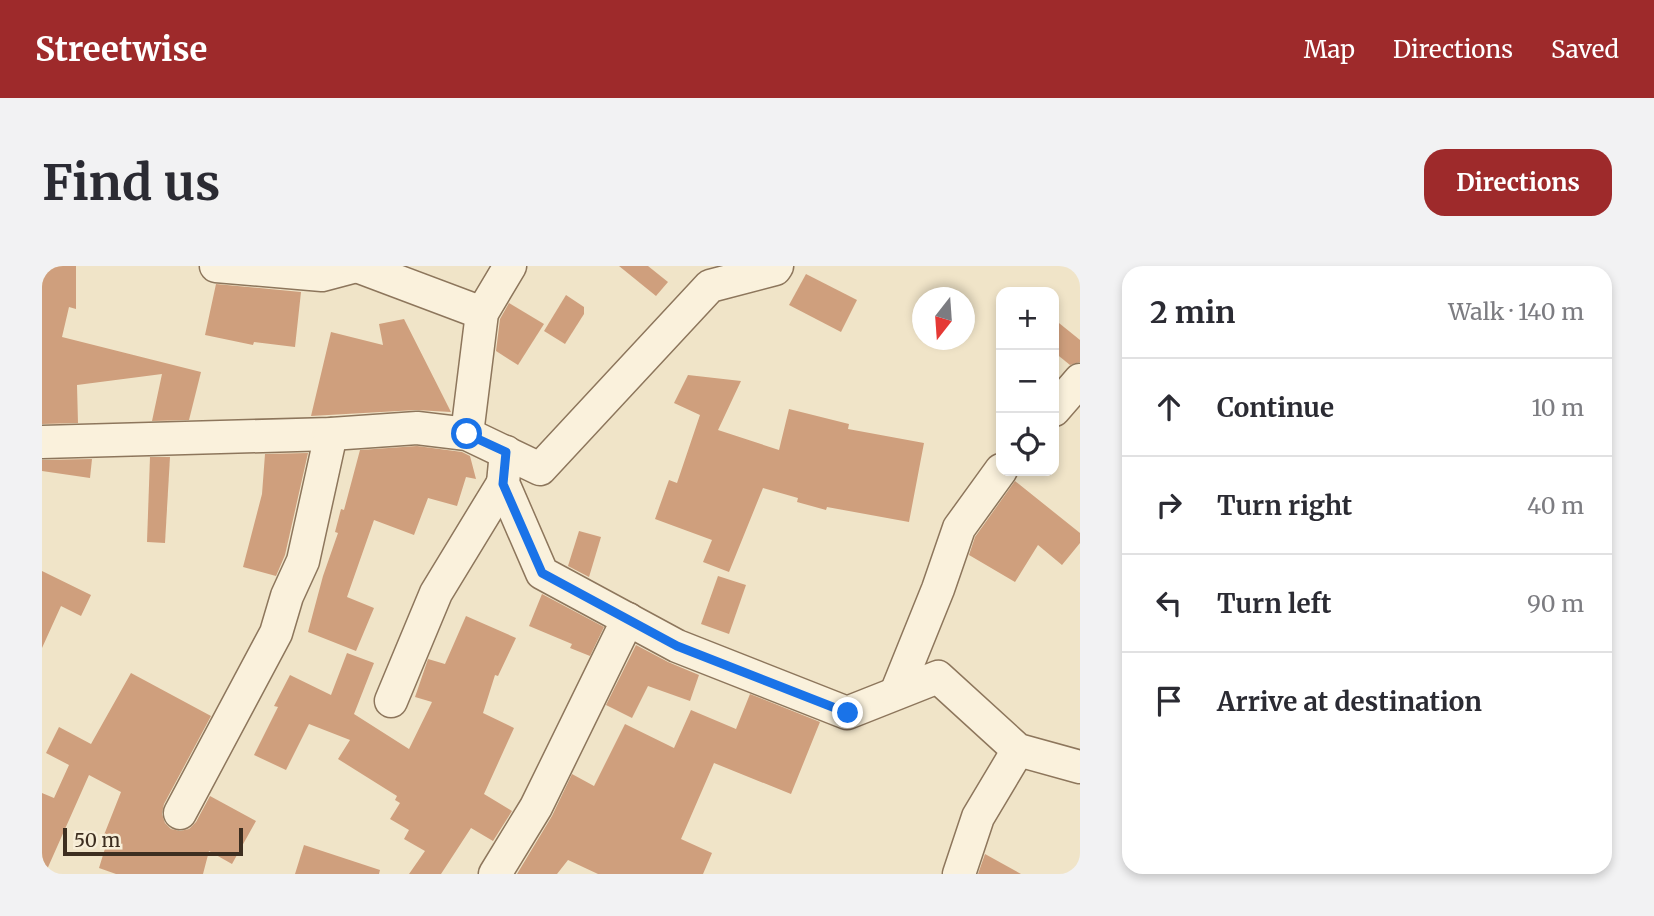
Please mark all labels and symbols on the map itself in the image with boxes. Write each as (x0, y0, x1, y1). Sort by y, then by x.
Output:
north arrow (912, 287, 975, 350)
route start (451, 418, 482, 449)
route end (832, 697, 863, 728)
scale bar (63, 825, 243, 857)

